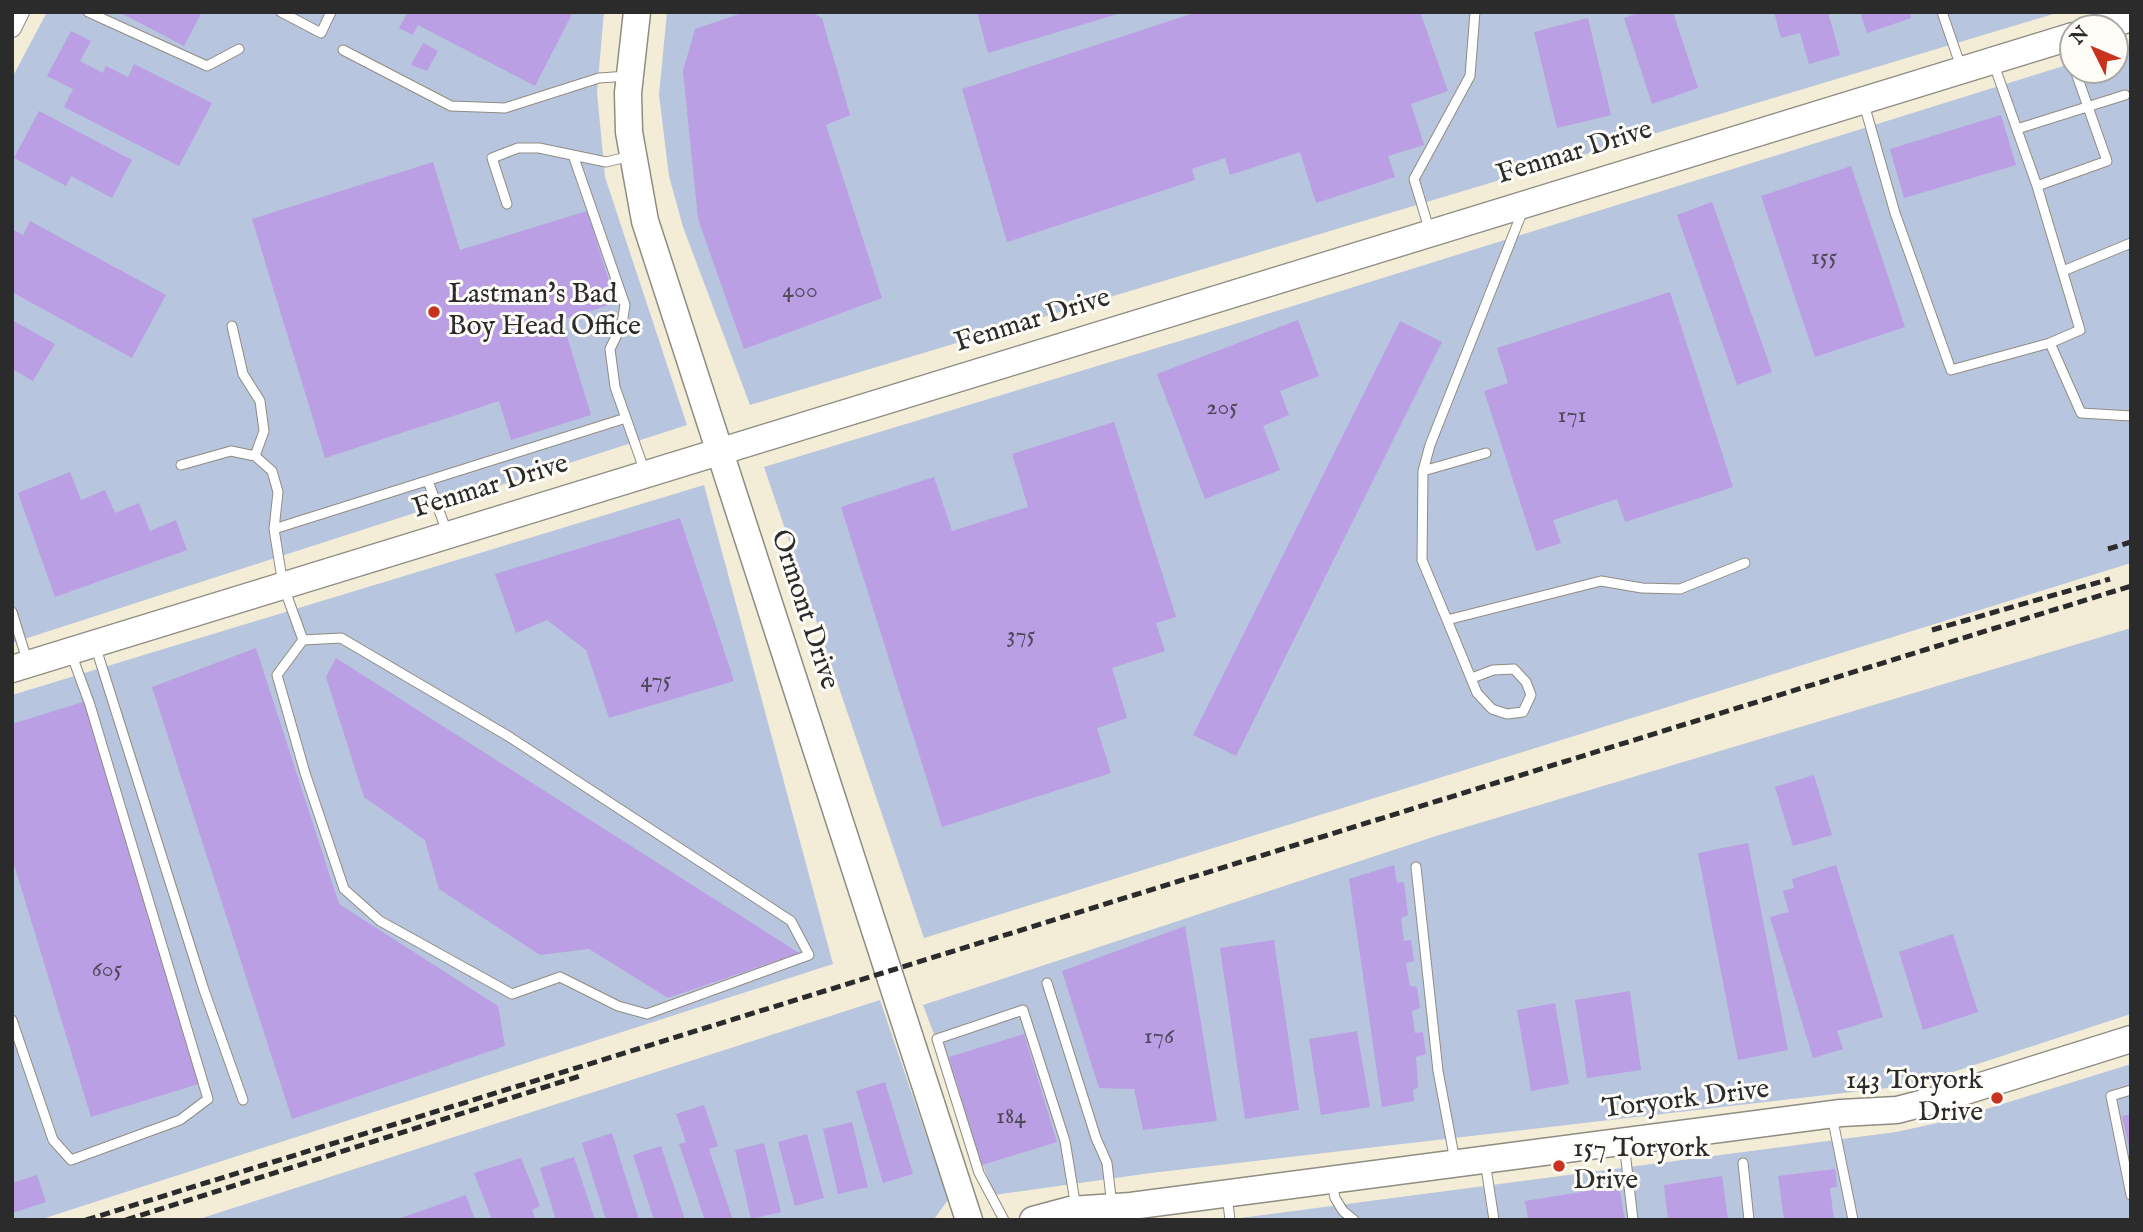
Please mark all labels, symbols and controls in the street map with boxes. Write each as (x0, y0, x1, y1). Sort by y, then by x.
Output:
north arrow (2059, 14, 2129, 84)
text: N (2066, 22, 2094, 50)
street label: Fenmar Drive (1493, 114, 1657, 194)
house number: 155 (1811, 245, 1837, 273)
house number: 400 (782, 278, 818, 306)
place label: Lastman's Bad Boy Head Office (448, 279, 641, 345)
street label: Fenmar Drive (951, 282, 1115, 362)
marker: Lastman's Bad Boy Head Office (426, 304, 442, 320)
house number: 205 (1206, 395, 1238, 423)
house number: 171 (1557, 403, 1587, 431)
street label: Fenmar Drive (409, 448, 573, 528)
street label: Ormont Drive (761, 526, 845, 694)
house number: 375 (1007, 623, 1035, 651)
house number: 475 (641, 668, 671, 696)
house number: 605 (92, 957, 122, 985)
house number: 176 (1144, 1024, 1174, 1052)
place label: 143 Toryork Drive (1846, 1065, 1983, 1131)
street label: Toryork Drive (1601, 1074, 1771, 1128)
marker: 143 Toryork Drive (1989, 1090, 2005, 1106)
house number: 184 (996, 1104, 1026, 1132)
place label: 157 Toryork Drive (1573, 1133, 1709, 1199)
marker: 157 Toryork Drive (1551, 1158, 1567, 1174)

